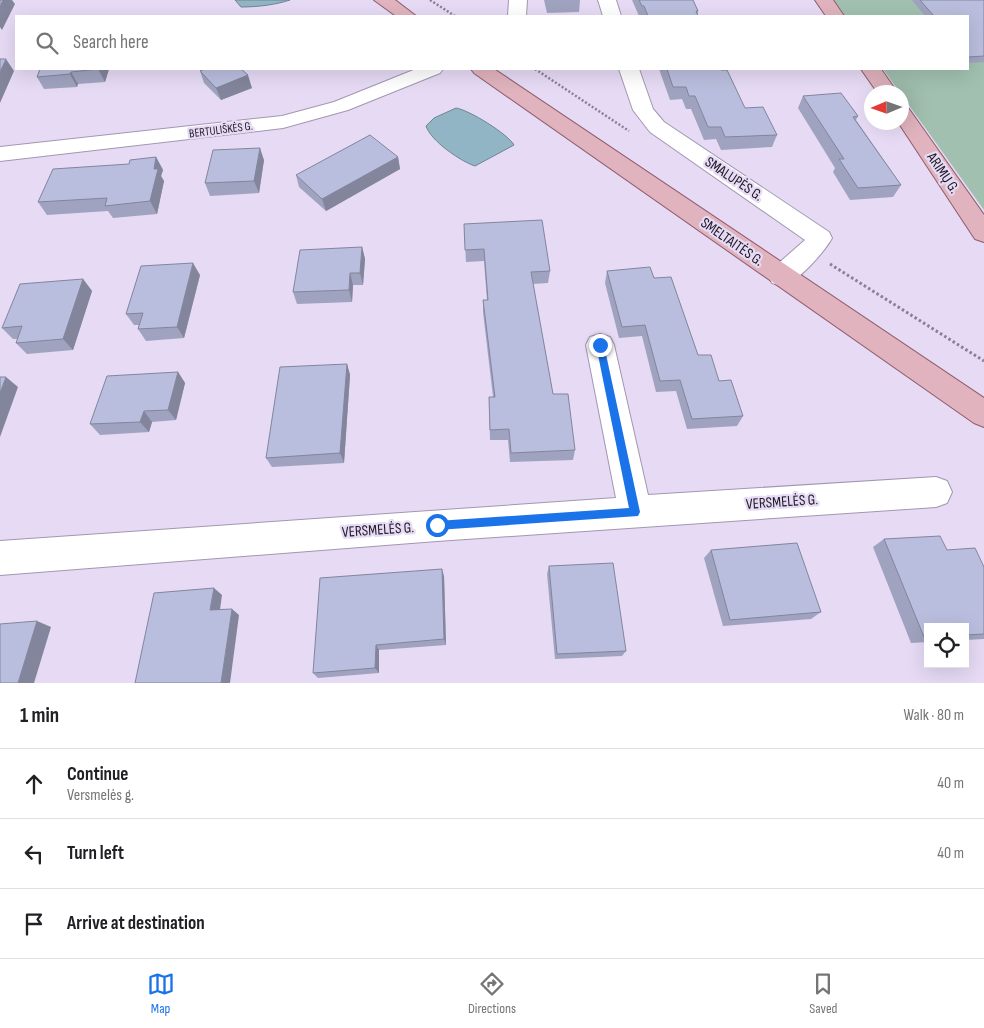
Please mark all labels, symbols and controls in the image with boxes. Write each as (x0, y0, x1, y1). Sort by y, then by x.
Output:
search box (15, 15, 969, 70)
icon: search (33, 29, 61, 57)
text: Search here (73, 31, 149, 54)
north arrow (864, 85, 909, 130)
street label: BERTULIŠKĖS G. (188, 119, 254, 141)
street label: ARIMŲ G. (922, 148, 964, 197)
street label: SMALUPĖS G. (701, 153, 767, 205)
street label: SMELTAITĖS G. (697, 213, 767, 271)
route end (589, 334, 612, 357)
street label: VERSMELĖS G. (745, 490, 819, 514)
route start (426, 514, 449, 537)
street label: VERSMELĖS G. (341, 518, 415, 542)
map controls (924, 623, 969, 668)
button: locate (924, 623, 969, 668)
text: 1 min (20, 703, 59, 728)
text: Walk · 80 m (904, 706, 964, 725)
text: Continue (67, 763, 128, 786)
icon: ahead (20, 770, 48, 798)
text: 40 m (937, 774, 964, 793)
text: Versmelės g. (67, 786, 134, 805)
icon: left (20, 840, 48, 868)
text: Turn left (67, 842, 124, 865)
text: 40 m (937, 844, 964, 863)
icon: arrive (20, 910, 48, 938)
text: Arrive at destination (67, 912, 205, 935)
tab: Map (147, 970, 175, 1017)
tab: Directions (468, 970, 516, 1017)
tab: Saved (809, 970, 837, 1017)

